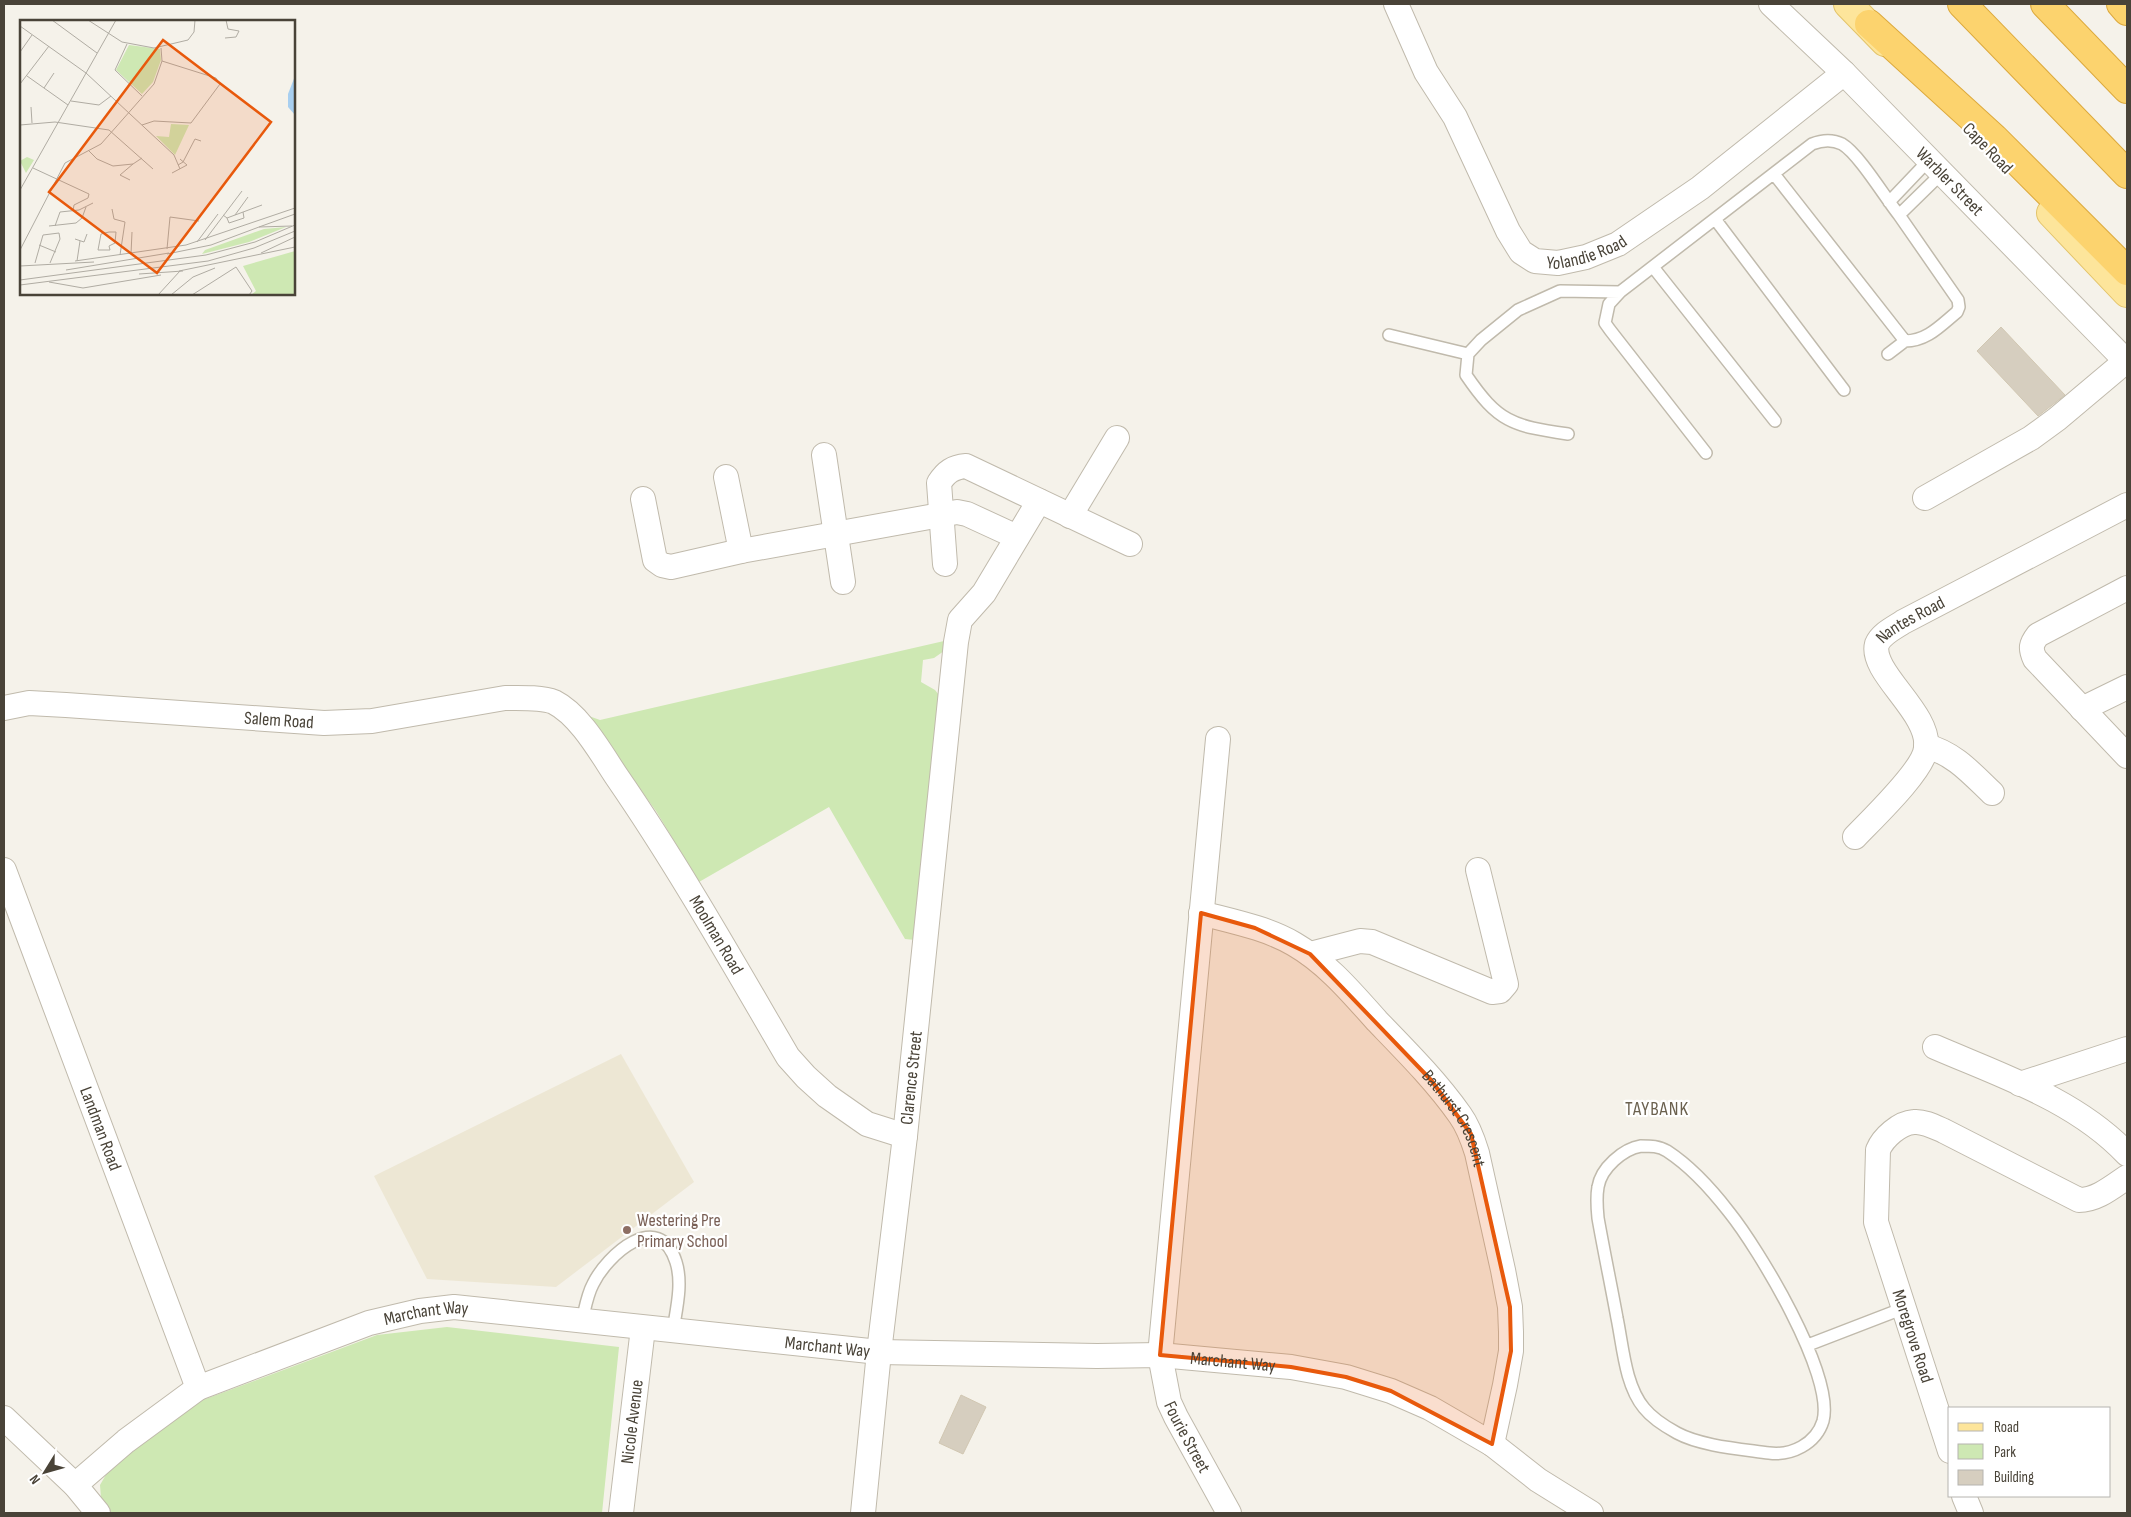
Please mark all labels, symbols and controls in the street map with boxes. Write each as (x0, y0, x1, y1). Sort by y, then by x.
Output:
inset map (20, 20, 295, 295)
street label: Cape Road (1958, 118, 2017, 178)
street label: Warbler Street (1912, 143, 1988, 221)
street label: Yolandie Road (1546, 231, 1631, 274)
street label: Nantes Road (1871, 592, 1948, 648)
street label: Salem Road (243, 707, 314, 733)
street label: Moolman Road (684, 892, 748, 978)
street label: Clarence Street (896, 1029, 927, 1126)
street label: Bathurst Crescent (1417, 1066, 1490, 1169)
street label: Landman Road (75, 1084, 126, 1174)
district label: TAYBANK (1625, 1098, 1689, 1121)
place label: Westering Pre Primary School (637, 1210, 728, 1252)
marker: Westering Pre Primary School (621, 1224, 633, 1236)
street label: Moregrove Road (1888, 1287, 1937, 1385)
street label: Marchant Way (382, 1297, 469, 1330)
street label: Marchant Way (784, 1332, 871, 1362)
street label: Marchant Way (1189, 1348, 1277, 1377)
street label: Nicole Avenue (617, 1378, 648, 1465)
street label: Fourie Street (1159, 1398, 1215, 1477)
legend (1948, 1407, 2111, 1497)
text: Road (1994, 1418, 2019, 1437)
text: Park (1994, 1443, 2016, 1462)
north arrow (20, 1447, 70, 1497)
text: Building (1994, 1468, 2034, 1487)
text: N (26, 1471, 44, 1488)

